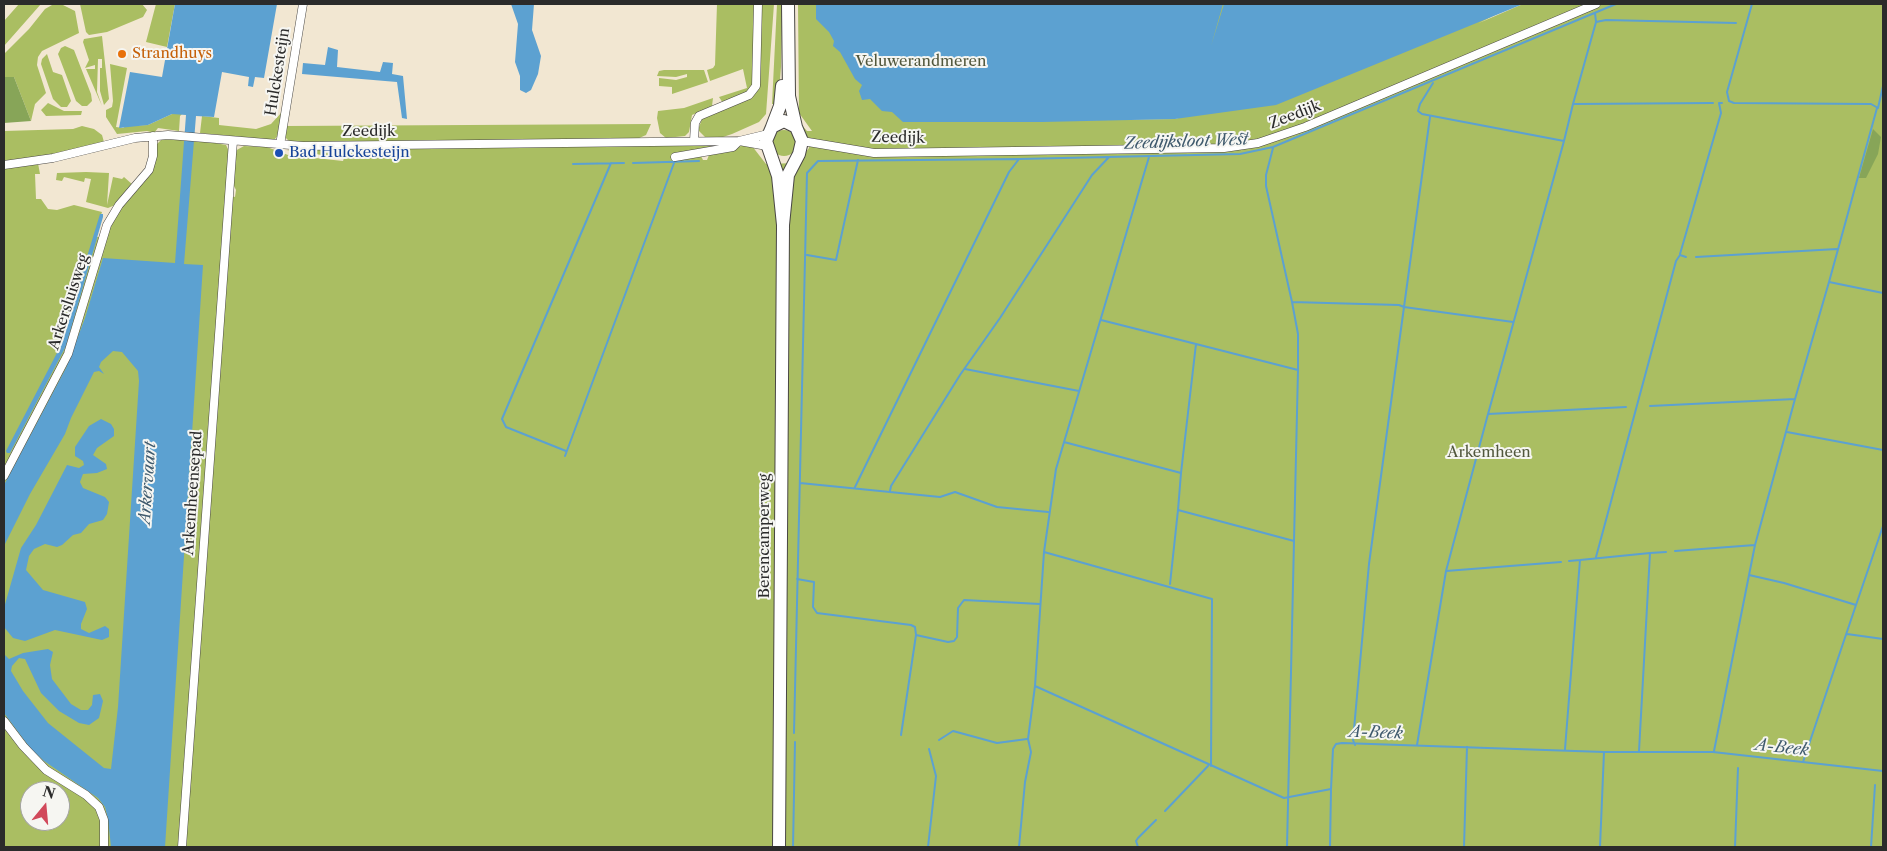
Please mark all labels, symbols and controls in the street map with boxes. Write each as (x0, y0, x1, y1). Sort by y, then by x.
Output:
street label: Hulckesteijn (262, 27, 294, 117)
place label: Strandhuys (132, 45, 212, 63)
marker: Strandhuys (116, 48, 128, 60)
park label: Veluwerandmeren (856, 53, 986, 71)
street label: Zeedijk (1267, 97, 1323, 133)
street label: Zeedijk (342, 123, 396, 141)
street label: Zeedijk (871, 129, 925, 147)
water label: Zeedijksloot West (1123, 130, 1249, 154)
place label: Bad Hulckesteijn (289, 144, 410, 162)
marker: Bad Hulckesteijn (273, 147, 285, 159)
street label: Arkersluisweg (45, 252, 93, 352)
street label: Arkemheensepad (180, 430, 206, 556)
water label: Arkervaart (136, 441, 160, 525)
park label: Arkemheen (1447, 444, 1531, 462)
street label: Berencamperweg (756, 474, 774, 598)
water label: A-Beek (1349, 722, 1403, 744)
water label: A-Beek (1754, 736, 1810, 760)
north arrow (20, 781, 70, 831)
text: N (41, 782, 58, 803)

